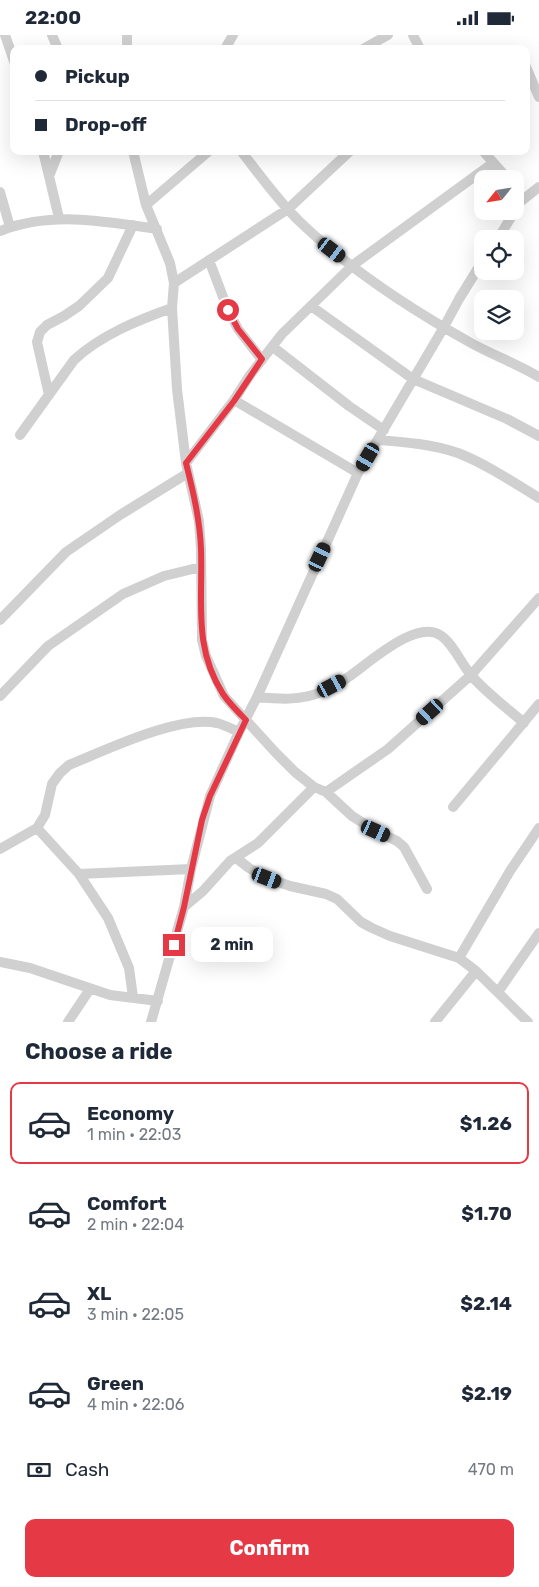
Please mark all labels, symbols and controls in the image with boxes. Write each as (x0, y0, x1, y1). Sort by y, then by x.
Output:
text: 22:00 (25, 6, 81, 29)
text: Pickup (65, 65, 130, 88)
text: Drop-off (65, 113, 147, 136)
north arrow (474, 170, 524, 220)
map controls (474, 170, 524, 340)
button: locate (474, 230, 524, 280)
car (315, 235, 348, 265)
button: layers (474, 290, 524, 340)
route start (217, 299, 239, 321)
car (354, 440, 381, 474)
car (306, 540, 333, 574)
car (315, 672, 348, 700)
car (413, 696, 446, 728)
car (359, 818, 392, 844)
car (250, 866, 283, 890)
callout: 2 min (192, 927, 274, 963)
route end (163, 934, 185, 956)
text: 2 min (210, 935, 254, 954)
text: Choose a ride (25, 1038, 172, 1065)
icon: car (27, 1101, 72, 1146)
text: Economy (87, 1102, 174, 1125)
text: $1.26 (460, 1112, 512, 1135)
text: 1 min · 22:03 (87, 1125, 181, 1144)
icon: car (27, 1191, 72, 1236)
text: Comfort (87, 1192, 167, 1215)
text: $1.70 (461, 1202, 512, 1225)
text: 2 min · 22:04 (87, 1215, 184, 1234)
icon: car (27, 1281, 72, 1326)
text: XL (87, 1282, 111, 1305)
text: $2.14 (460, 1292, 512, 1315)
text: 3 min · 22:05 (87, 1305, 184, 1324)
icon: car (27, 1371, 72, 1416)
text: Green (87, 1372, 144, 1395)
text: $2.19 (461, 1382, 512, 1405)
text: 4 min · 22:06 (87, 1395, 184, 1414)
icon: cash (25, 1456, 53, 1484)
text: Cash (65, 1458, 109, 1481)
text: 470 m (468, 1460, 514, 1479)
button: Confirm (25, 1519, 514, 1577)

